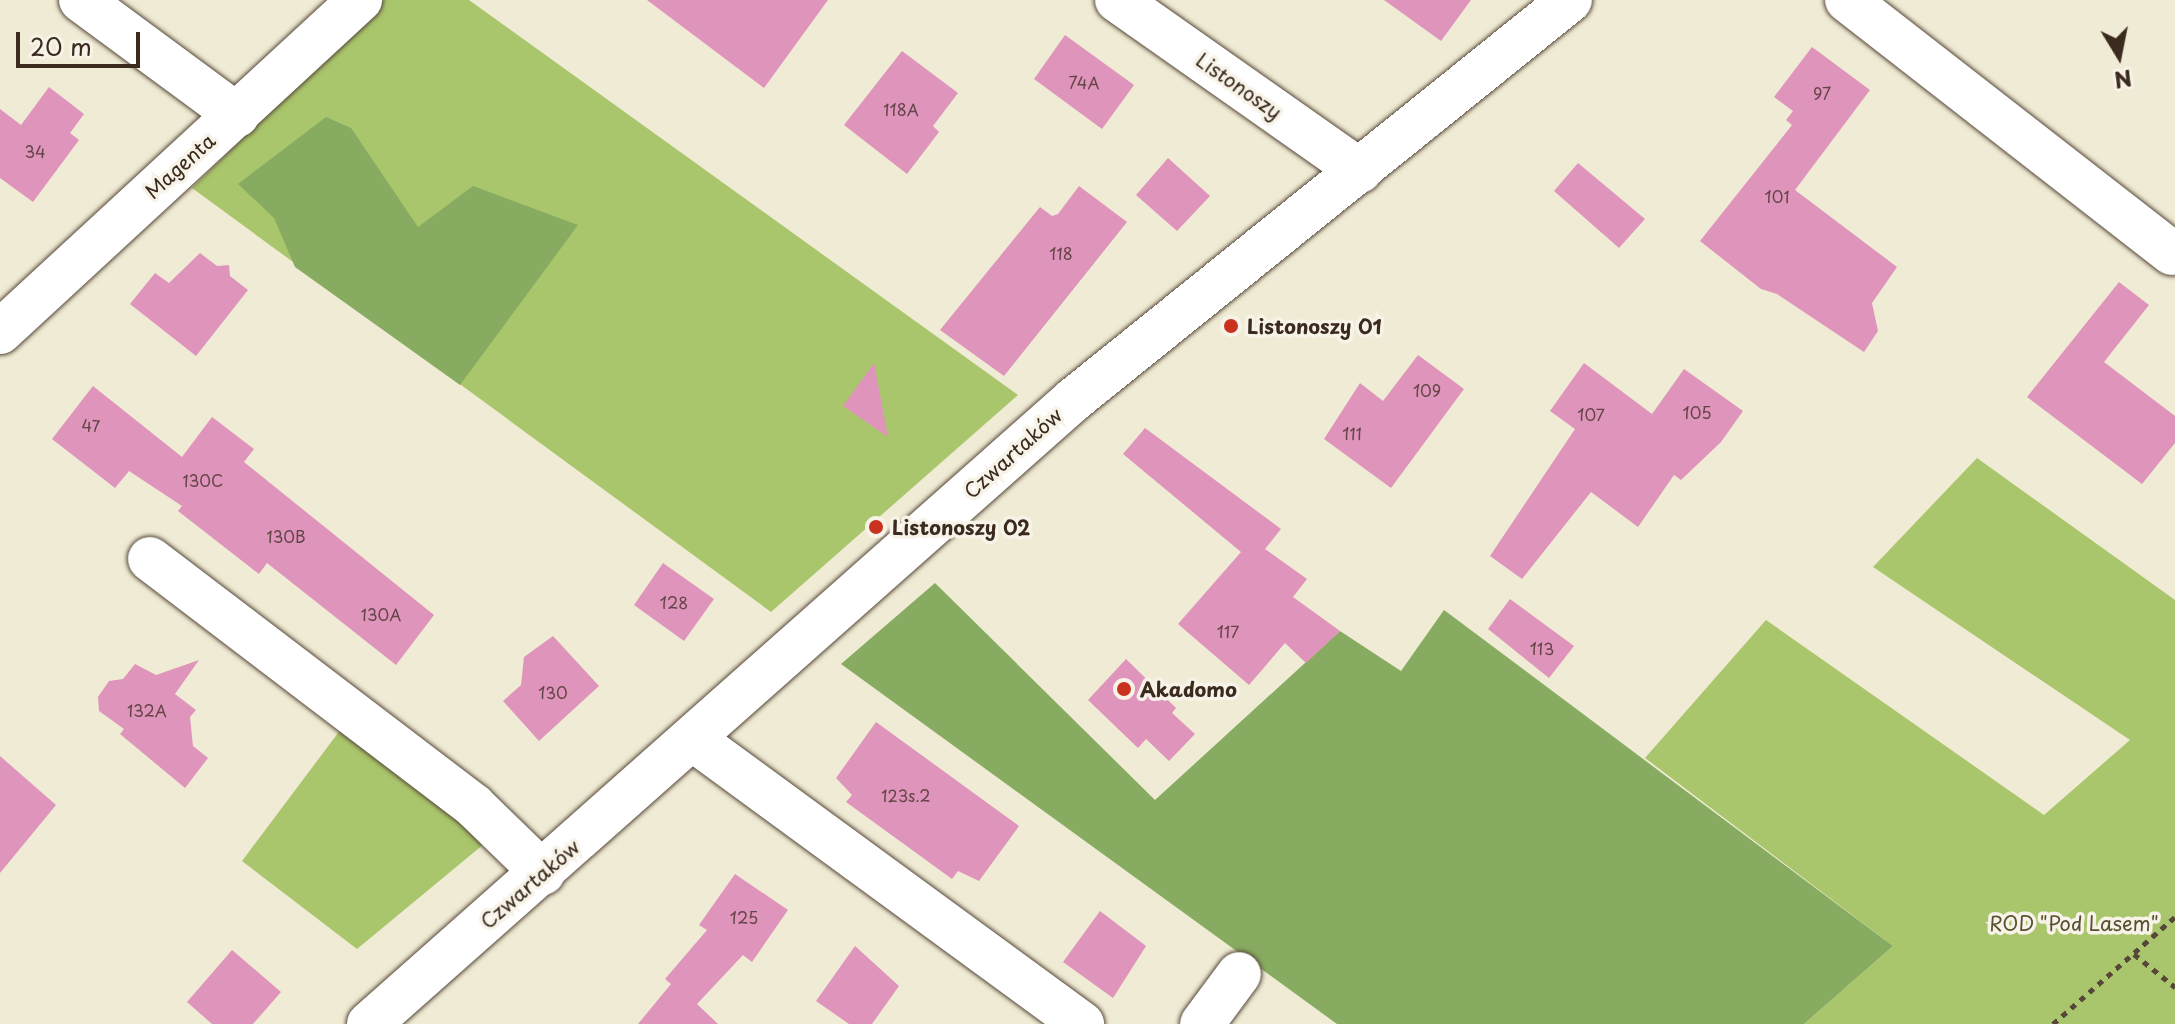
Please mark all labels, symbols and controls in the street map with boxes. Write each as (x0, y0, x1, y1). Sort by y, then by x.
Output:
scale bar (20, 16, 144, 66)
north arrow (2079, 16, 2159, 96)
text: 20 m (30, 28, 92, 64)
street label: Listonoszy (1192, 48, 1286, 124)
text: N (2112, 62, 2135, 98)
house number: 74A (1068, 72, 1100, 92)
house number: 97 (1813, 83, 1831, 103)
house number: 118A (883, 99, 919, 119)
street label: Magenta (140, 128, 220, 204)
house number: 34 (24, 141, 46, 161)
house number: 101 (1765, 186, 1789, 206)
house number: 118 (1049, 243, 1073, 263)
place label: Listonoszy 01 (1247, 314, 1383, 338)
marker: Listonoszy 01 (1222, 317, 1240, 335)
house number: 109 (1413, 380, 1441, 400)
house number: 105 (1682, 402, 1712, 422)
street label: Czwartaków (959, 403, 1067, 503)
house number: 107 (1577, 404, 1605, 424)
house number: 47 (82, 415, 100, 435)
house number: 111 (1342, 423, 1362, 443)
house number: 130C (183, 470, 223, 490)
place label: Listonoszy 02 (892, 515, 1032, 539)
marker: Listonoszy 02 (867, 518, 885, 536)
house number: 130B (266, 526, 306, 546)
house number: 128 (660, 592, 688, 612)
house number: 130A (361, 604, 401, 624)
house number: 117 (1217, 621, 1239, 641)
house number: 113 (1530, 638, 1554, 658)
place label: Akadomo (1140, 677, 1237, 701)
marker: Akadomo (1115, 680, 1133, 698)
house number: 130 (538, 682, 568, 702)
house number: 132A (127, 700, 167, 720)
house number: 123s.2 (881, 785, 931, 805)
street label: Czwartaków (476, 834, 584, 934)
house number: 125 (730, 907, 758, 927)
park label: ROD "Pod Lasem" (1989, 911, 2159, 935)

